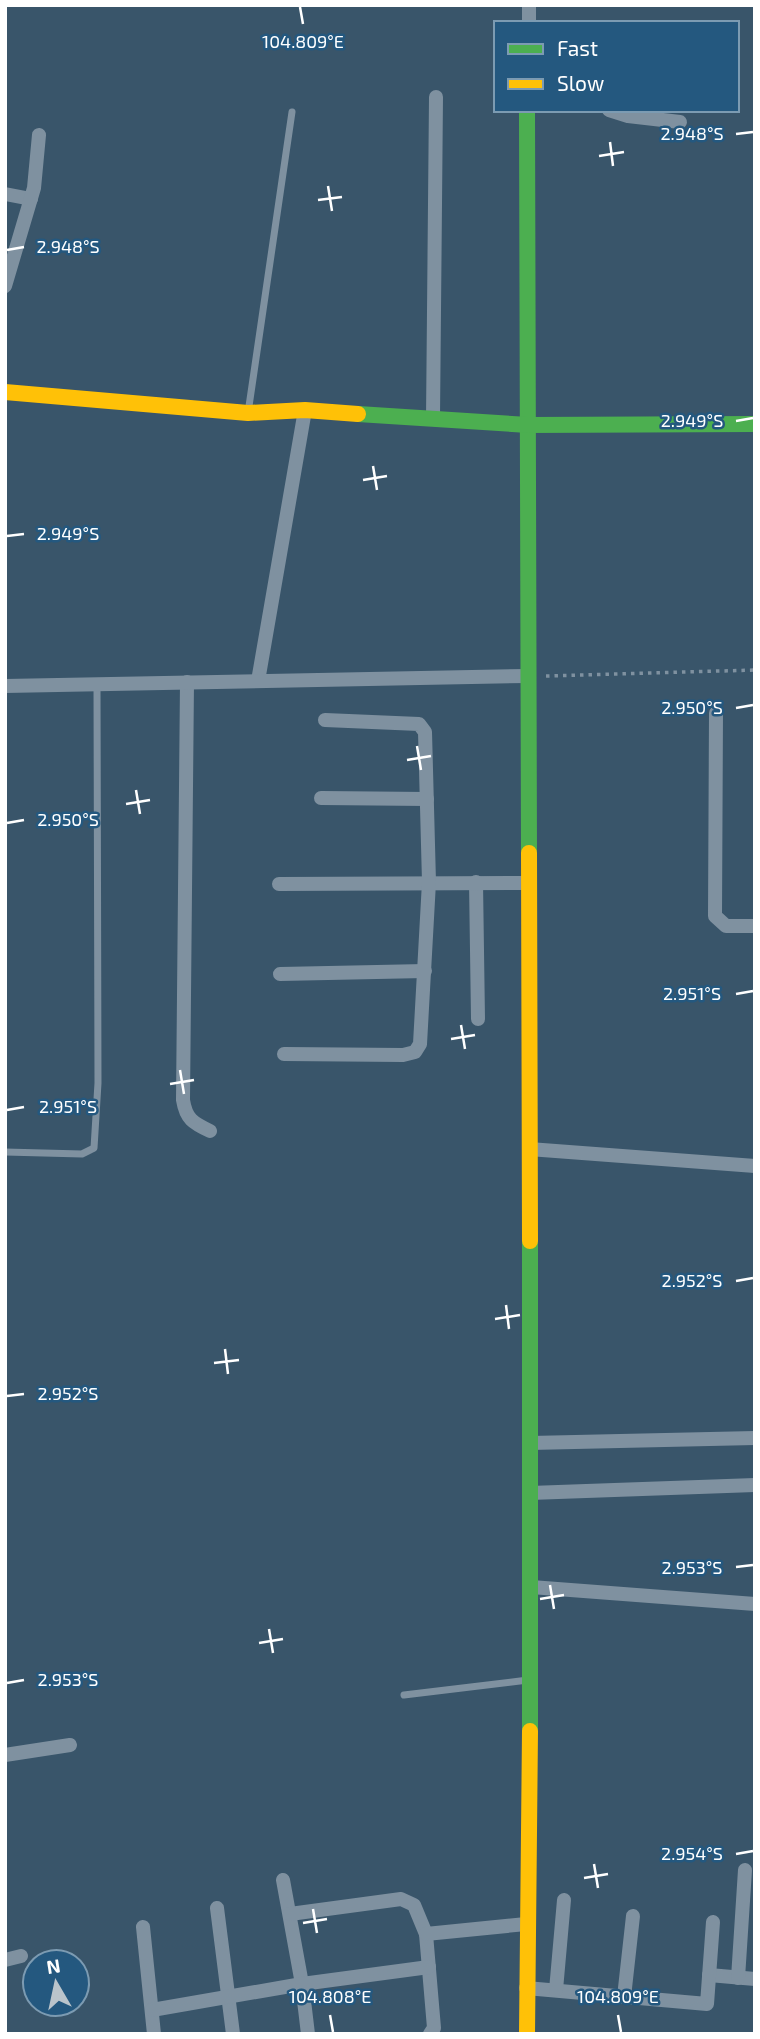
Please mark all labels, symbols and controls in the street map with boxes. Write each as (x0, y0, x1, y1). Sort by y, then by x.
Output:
legend (494, 21, 739, 112)
text: 104.809°E (262, 30, 344, 52)
text: Fast (557, 35, 598, 60)
text: Slow (557, 70, 604, 95)
text: 2.948°S (660, 122, 724, 144)
text: 2.948°S (36, 235, 100, 257)
text: 2.949°S (661, 409, 723, 431)
text: 2.949°S (37, 522, 99, 544)
text: 2.950°S (661, 696, 723, 718)
text: 2.950°S (37, 808, 99, 830)
text: 2.951°S (663, 982, 721, 1004)
text: 2.951°S (39, 1095, 97, 1117)
text: 2.952°S (662, 1269, 722, 1291)
text: 2.952°S (38, 1382, 98, 1404)
text: 2.953°S (662, 1556, 722, 1578)
text: 2.953°S (38, 1668, 98, 1690)
text: 2.954°S (661, 1842, 723, 1864)
north arrow (21, 1948, 91, 2018)
text: N (45, 1953, 62, 1978)
text: 104.808°E (289, 1985, 371, 2007)
text: 104.809°E (577, 1985, 659, 2007)

